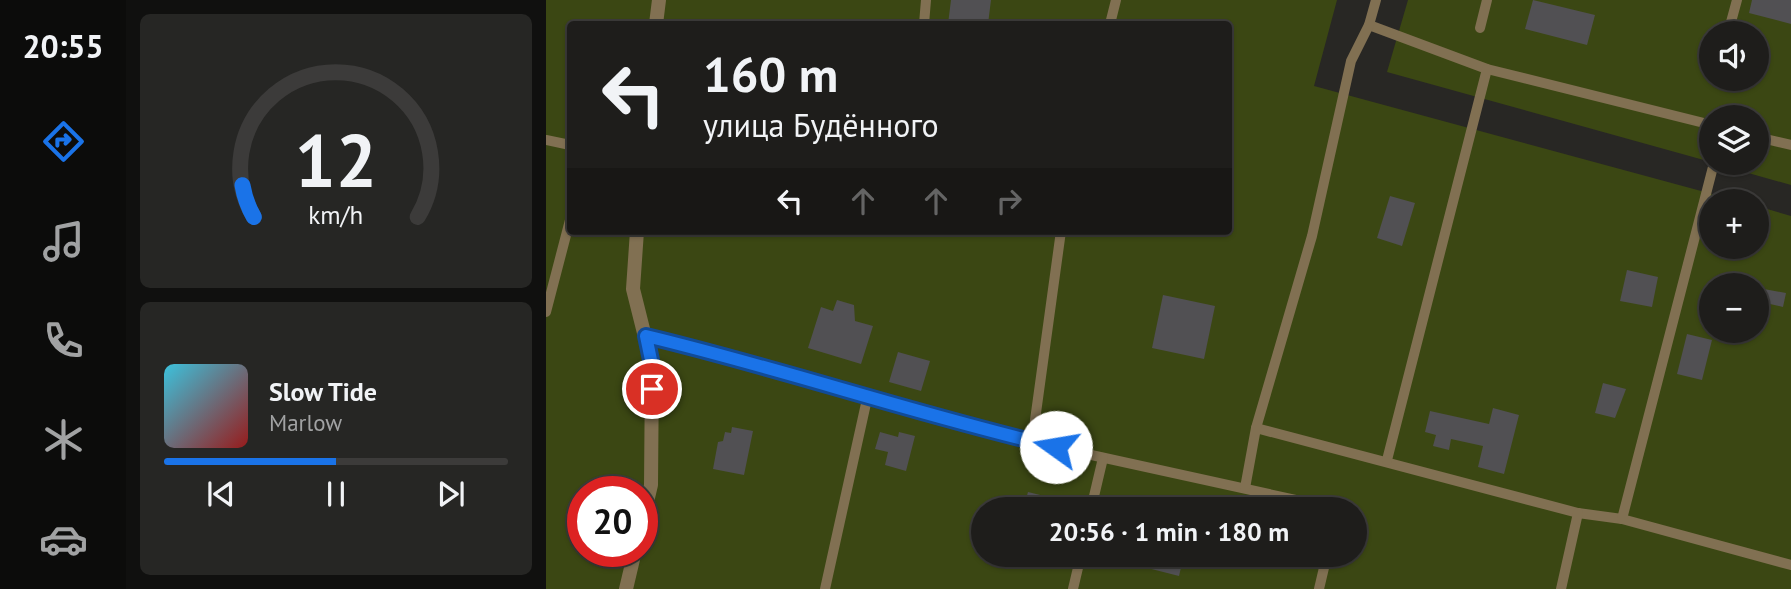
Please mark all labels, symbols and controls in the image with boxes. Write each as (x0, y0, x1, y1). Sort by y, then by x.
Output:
map controls (1699, 21, 1769, 343)
button: sound (1699, 21, 1769, 91)
text: 20:55 (22, 25, 104, 67)
text: 160 m (703, 42, 838, 106)
icon: left (588, 49, 679, 140)
text: улица Будённого (703, 104, 939, 146)
button: layers (1699, 105, 1769, 175)
text: 12 (295, 113, 377, 207)
icon: directions (39, 117, 88, 166)
icon: left (771, 182, 809, 220)
icon: ahead (844, 182, 882, 220)
icon: ahead (917, 182, 955, 220)
icon: right (990, 182, 1028, 220)
button: + (1699, 189, 1769, 259)
text: km/h (309, 199, 363, 231)
icon: music (39, 217, 88, 266)
button: − (1699, 273, 1769, 343)
icon: phone (39, 316, 88, 365)
pin (622, 359, 682, 419)
icon: arrive (633, 370, 671, 408)
text: Slow Tide (269, 375, 377, 408)
text: Marlow (269, 408, 342, 437)
position arrow (1019, 410, 1093, 484)
icon: climate (39, 415, 88, 464)
icon: previous (202, 475, 240, 513)
icon: pause (317, 475, 355, 513)
icon: next (432, 475, 470, 513)
speed limit sign: 20 (567, 476, 658, 567)
icon: car (39, 515, 88, 564)
text: 20:56 · 1 min · 180 m (1049, 515, 1289, 548)

